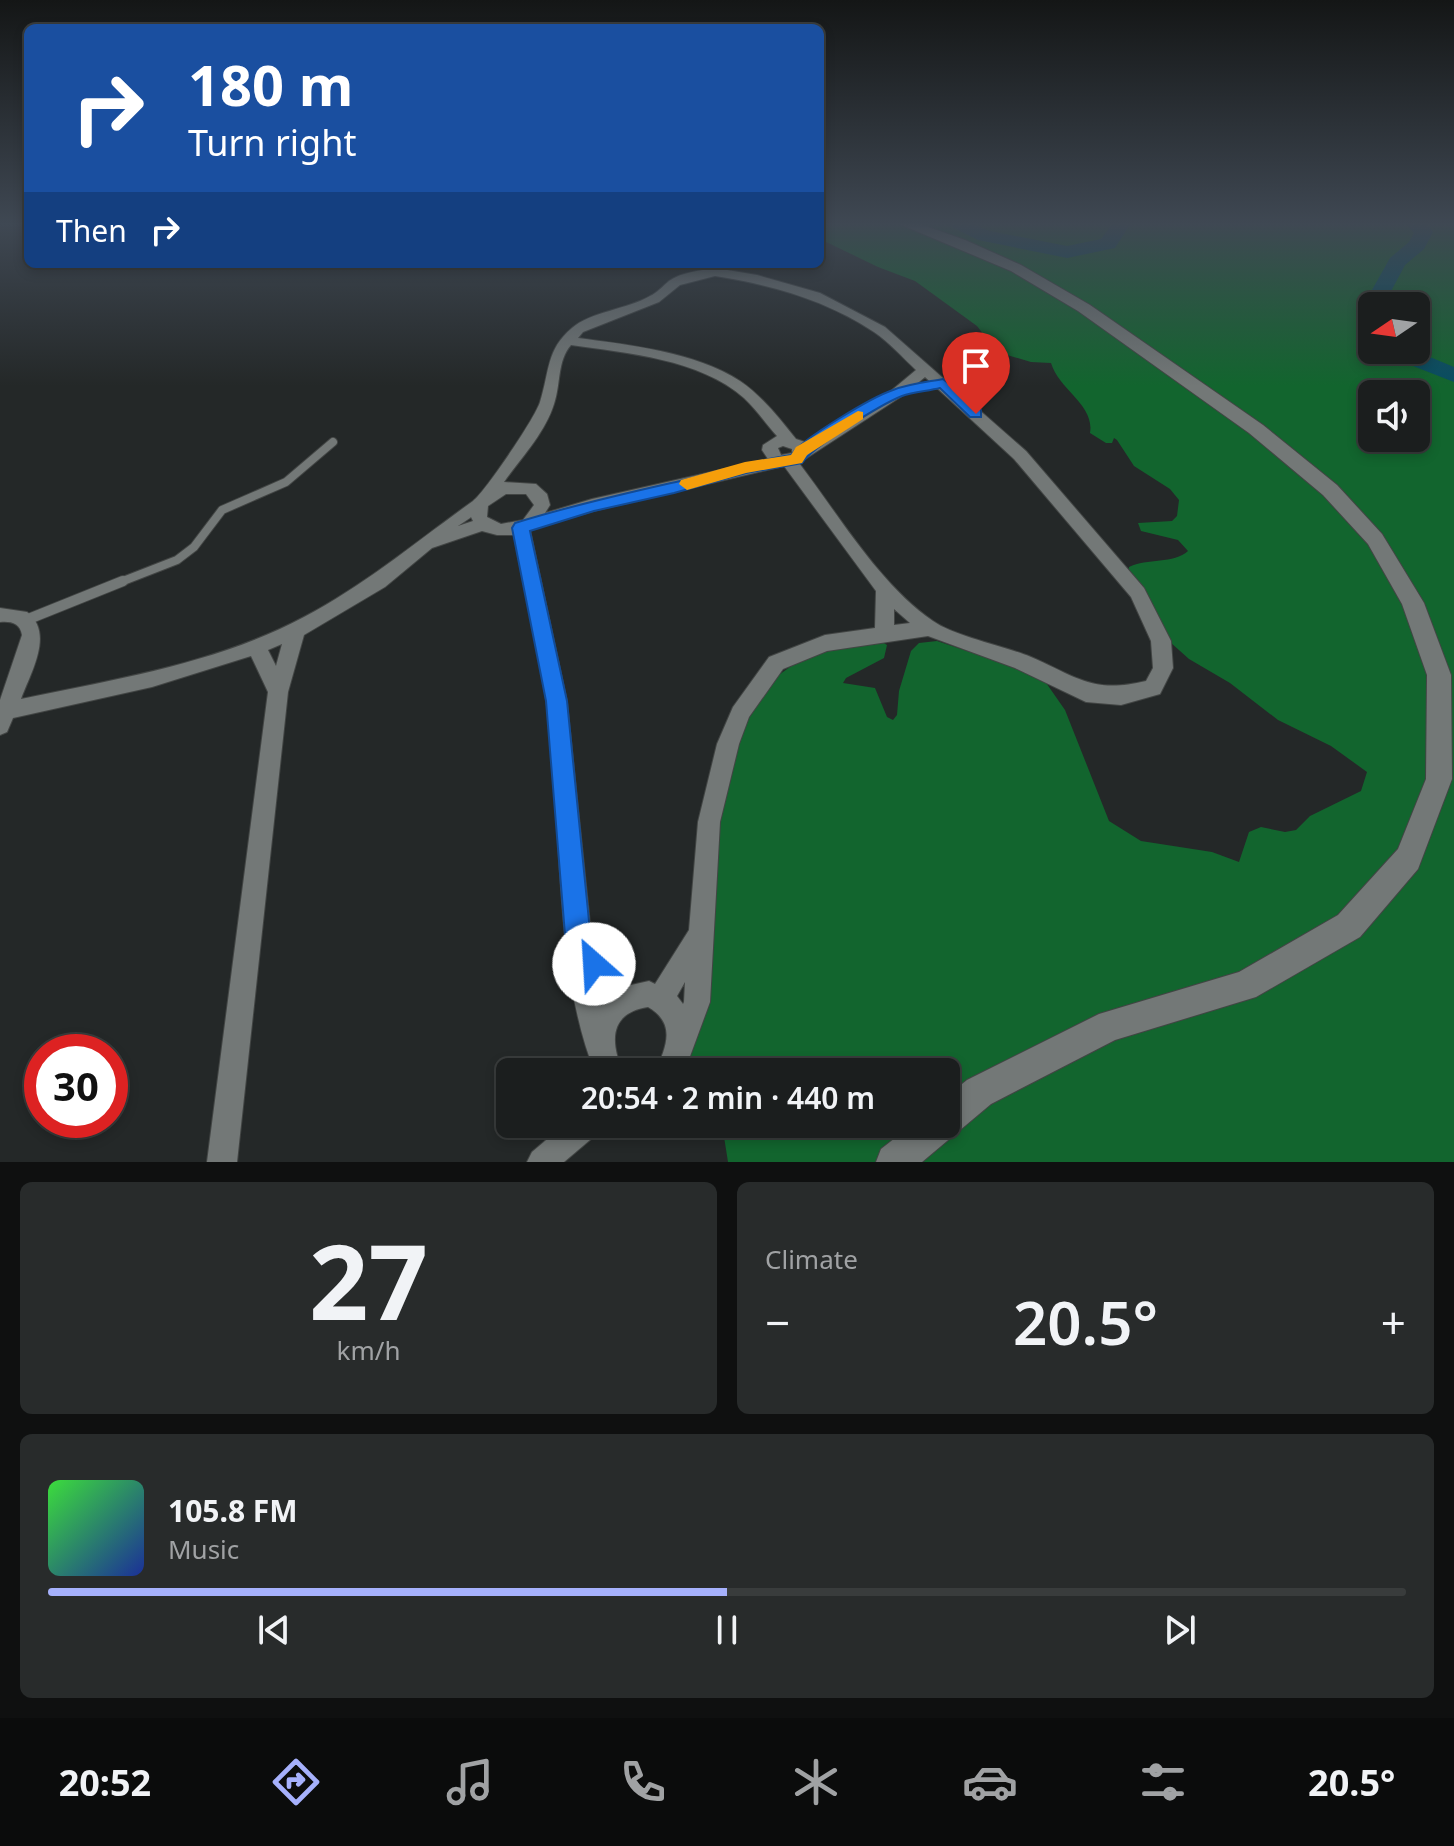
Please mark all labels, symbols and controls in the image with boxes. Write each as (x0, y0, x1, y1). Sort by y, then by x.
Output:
text: 180 m (188, 46, 353, 122)
icon: right (56, 56, 160, 160)
text: Turn right (188, 118, 356, 167)
icon: right (143, 208, 187, 252)
text: Then (56, 210, 127, 251)
north arrow (1358, 292, 1430, 364)
map controls (1358, 292, 1430, 452)
pin (942, 332, 1010, 414)
icon: arrive (954, 344, 998, 388)
button: sound (1358, 380, 1430, 452)
position arrow (552, 922, 636, 1006)
speed limit sign: 30 (24, 1034, 128, 1138)
text: 20:54 · 2 min · 440 m (581, 1077, 875, 1118)
text: 27 (309, 1209, 428, 1350)
text: Climate (765, 1241, 858, 1277)
text: 20.5° (1013, 1281, 1158, 1363)
text: − (765, 1292, 790, 1352)
text: + (1381, 1292, 1406, 1352)
text: km/h (337, 1332, 400, 1368)
text: 105.8 FM (168, 1490, 298, 1531)
text: Music (168, 1531, 239, 1567)
icon: previous (252, 1608, 296, 1652)
icon: pause (705, 1608, 749, 1652)
icon: next (1158, 1608, 1202, 1652)
icon: directions (268, 1754, 324, 1810)
icon: music (442, 1754, 498, 1810)
icon: phone (615, 1754, 671, 1810)
icon: climate (788, 1754, 844, 1810)
icon: car (962, 1754, 1018, 1810)
icon: filters (1135, 1754, 1191, 1810)
text: 20:52 (59, 1758, 151, 1807)
text: 20.5° (1308, 1758, 1395, 1807)

